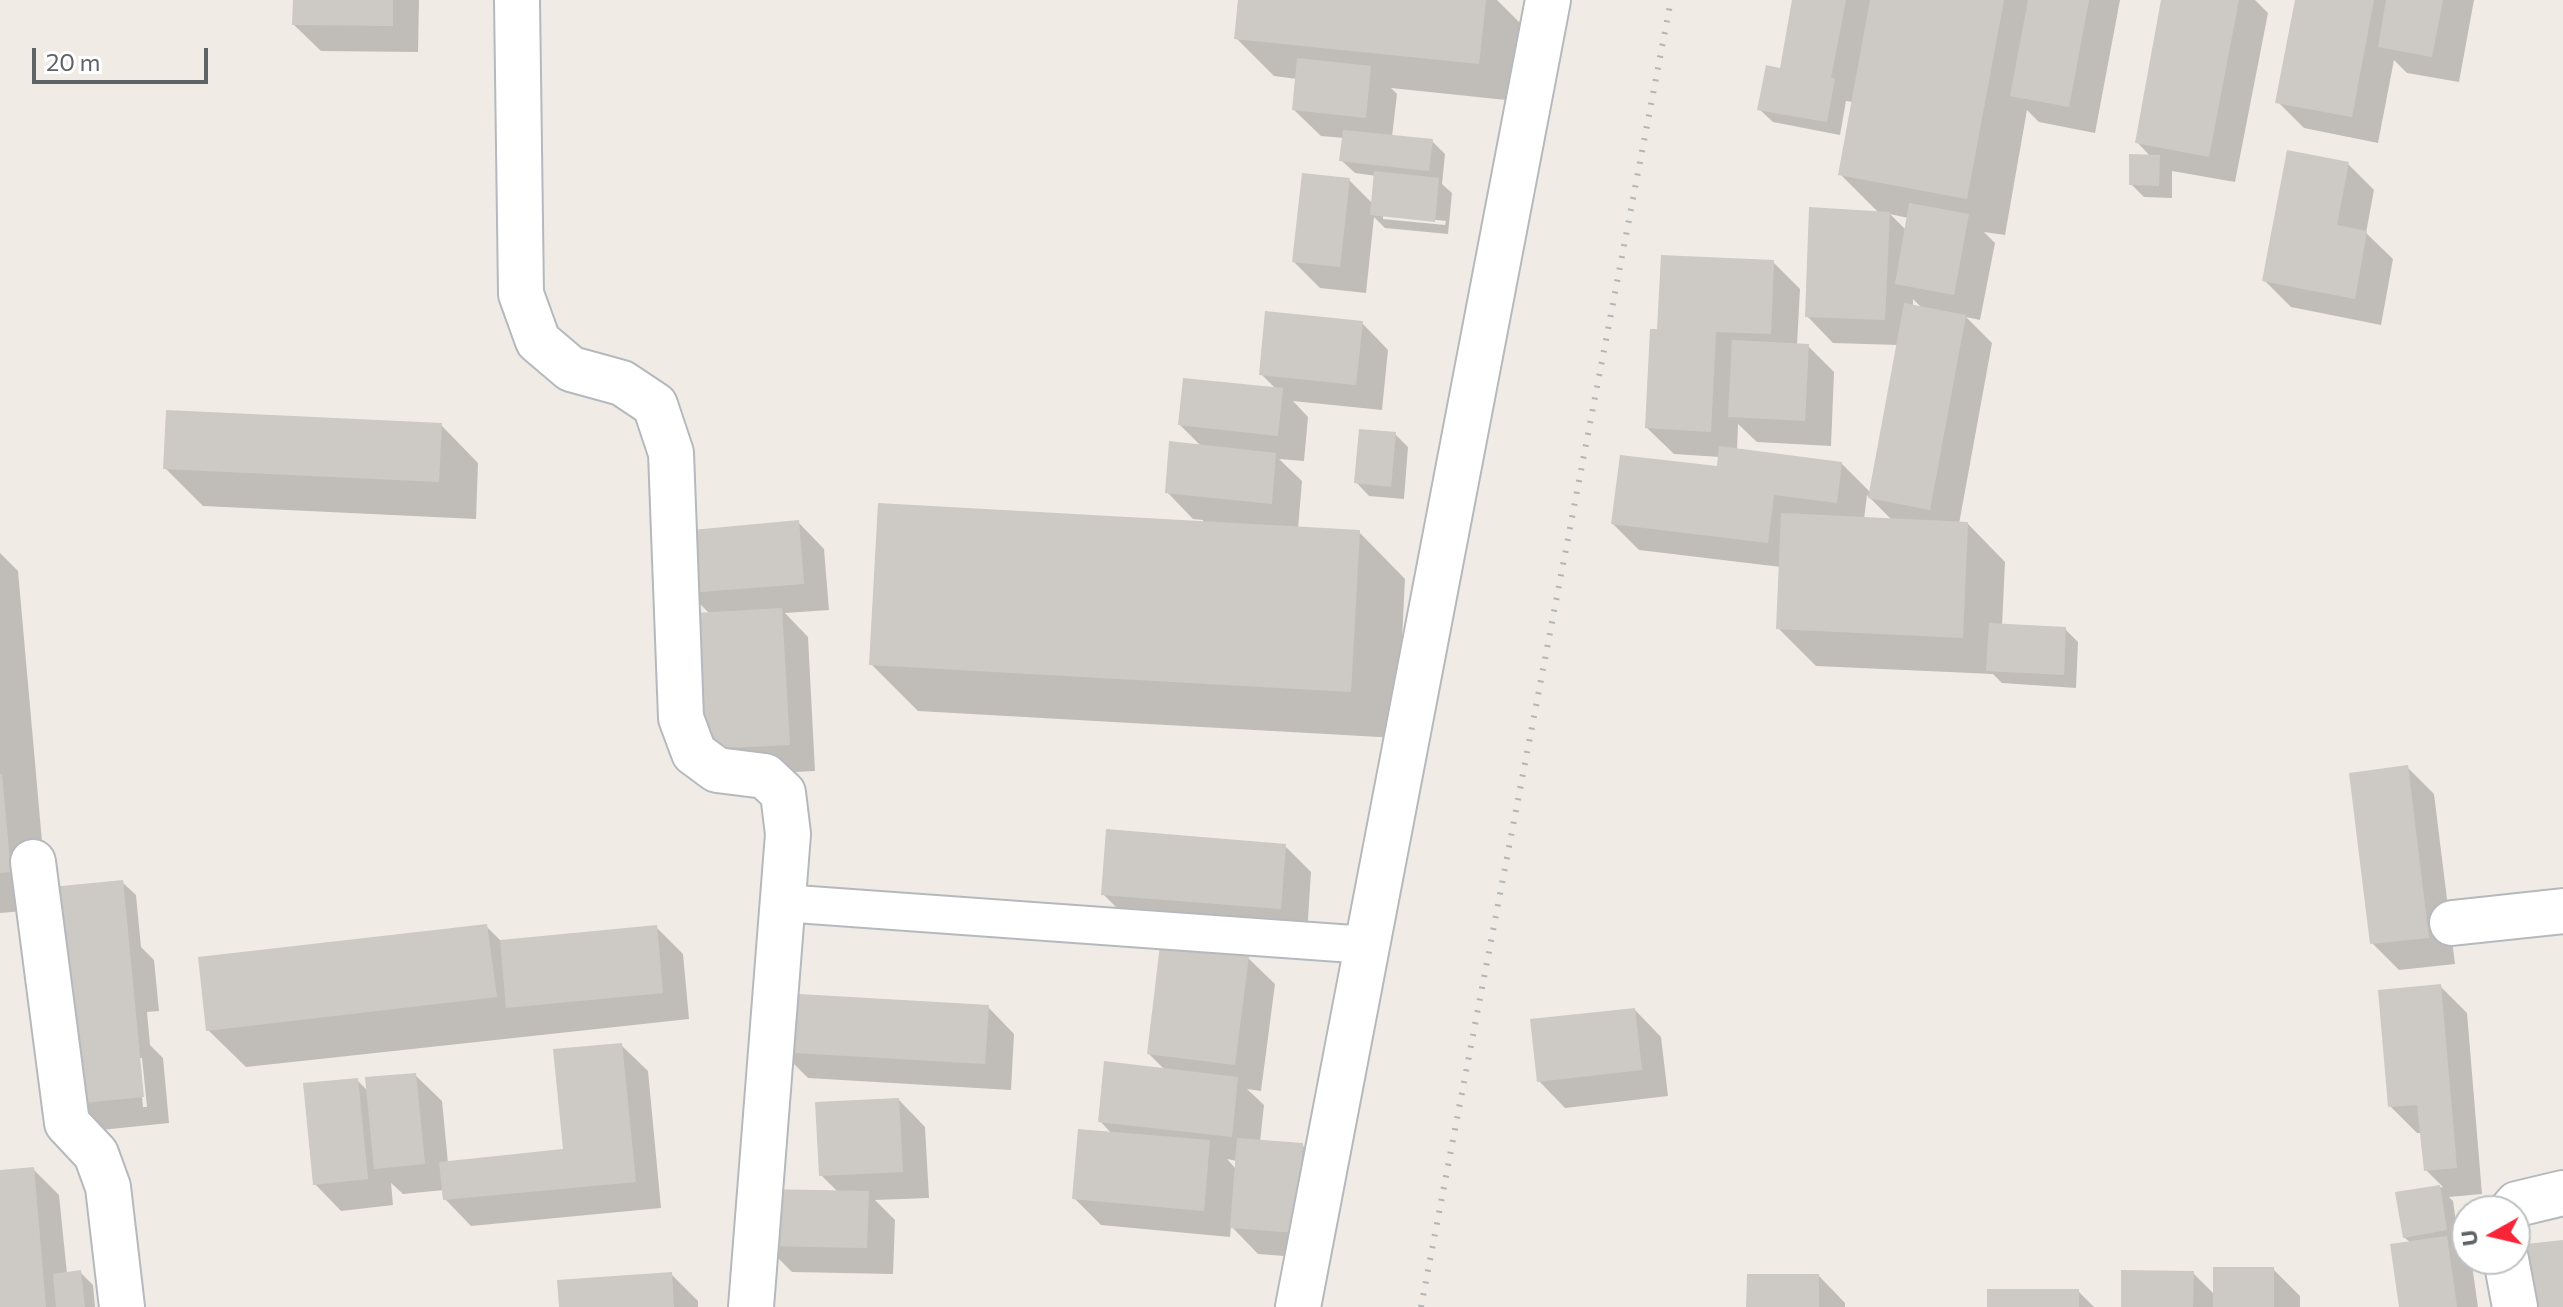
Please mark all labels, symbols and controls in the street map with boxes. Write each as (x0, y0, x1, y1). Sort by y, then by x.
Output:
scale bar (36, 32, 212, 82)
text: 20 m (46, 47, 100, 76)
north arrow (2451, 1195, 2531, 1275)
text: U (2454, 1228, 2483, 1248)

